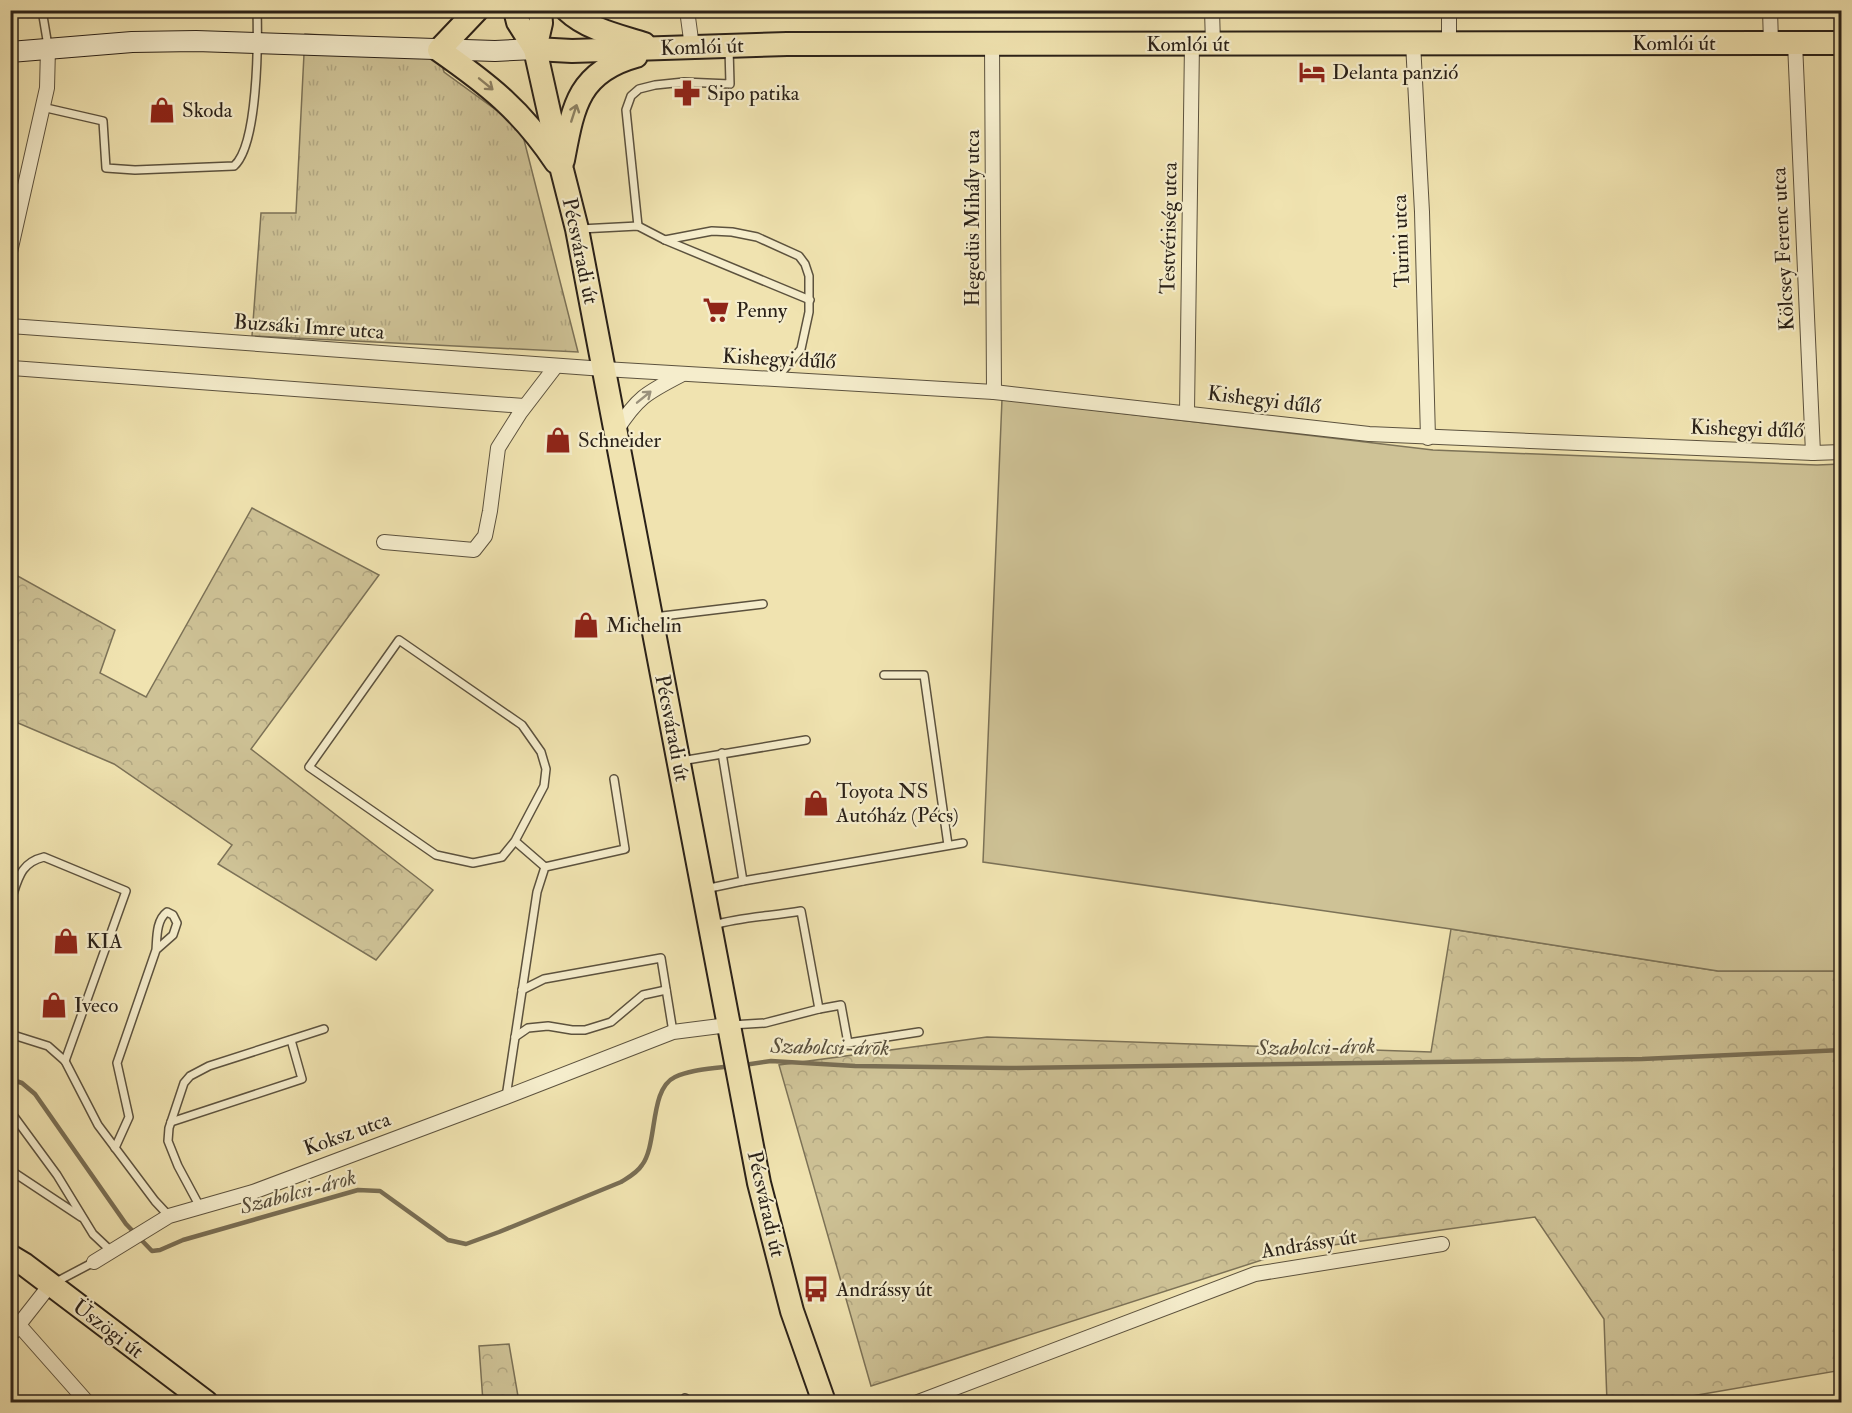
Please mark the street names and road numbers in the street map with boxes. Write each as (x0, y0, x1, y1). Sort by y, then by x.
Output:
street label: Komlói út (1632, 30, 1716, 57)
street label: Komlói út (1146, 31, 1230, 58)
street label: Komlói út (660, 32, 744, 62)
street label: Hegedüs Mihály utca (959, 129, 986, 306)
street label: Testvériség utca (1154, 161, 1184, 294)
street label: Kölcsey Ferenc utca (1765, 166, 1801, 332)
street label: Turini utca (1386, 194, 1416, 288)
street label: Pécsváradi út (556, 195, 604, 307)
street label: Buzsáki Imre utca (233, 308, 386, 346)
street label: Kishegyi dűlő (722, 343, 837, 375)
street label: Kishegyi dűlő (1206, 380, 1323, 420)
street label: Kishegyi dűlő (1690, 414, 1805, 445)
street label: Pécsváradi út (648, 672, 696, 784)
street label: Koksz utca (300, 1106, 395, 1162)
street label: Pécsváradi út (741, 1148, 791, 1260)
street label: Andrássy út (1258, 1223, 1359, 1265)
street label: Üszögi út (67, 1293, 149, 1365)

